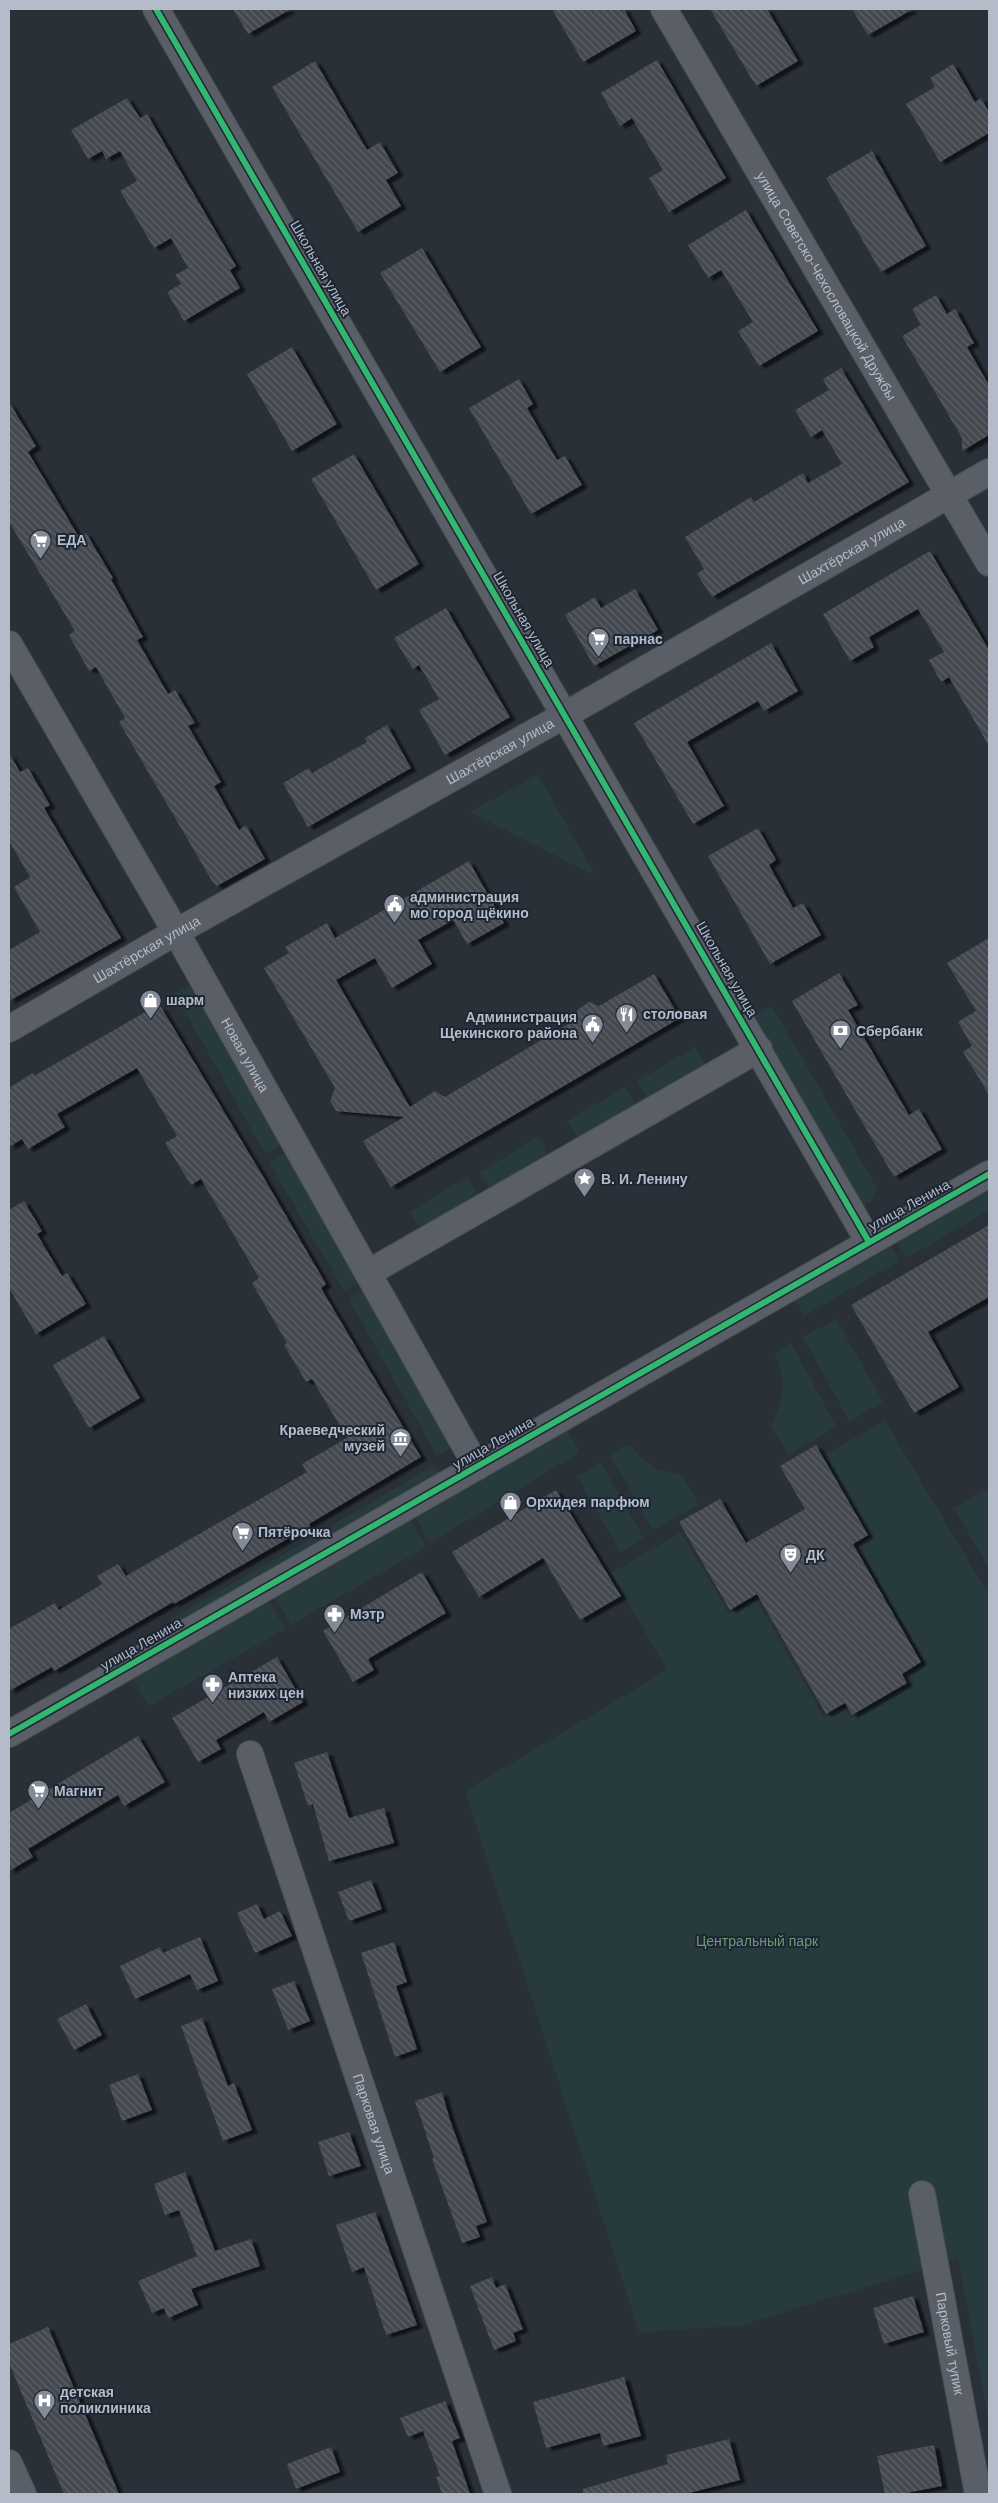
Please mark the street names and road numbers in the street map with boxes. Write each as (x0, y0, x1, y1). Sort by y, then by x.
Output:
street label: улица Советско-Чехословацкой Дружбы (753, 169, 900, 403)
street label: Школьная улица (287, 217, 355, 319)
street label: Шахтёрская улица (795, 514, 908, 588)
street label: Школьная улица (490, 568, 558, 670)
street label: Шахтёрская улица (443, 715, 557, 788)
street label: Шахтёрская улица (90, 912, 203, 986)
street label: Школьная улица (693, 918, 761, 1020)
street label: Новая улица (218, 1015, 273, 1095)
street label: улица Ленина (866, 1176, 953, 1234)
street label: улица Ленина (450, 1413, 536, 1473)
street label: улица Ленина (98, 1614, 184, 1674)
street label: Парковая улица (350, 2072, 398, 2176)
street label: Парковый тупик (932, 2291, 967, 2397)

